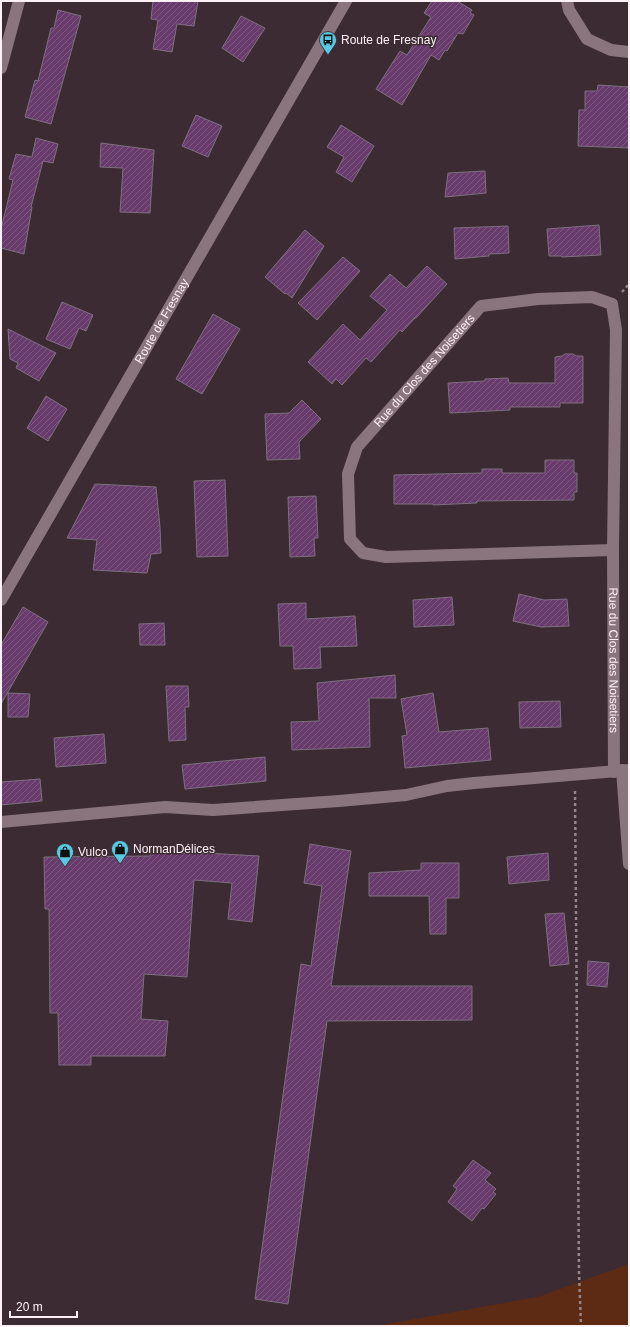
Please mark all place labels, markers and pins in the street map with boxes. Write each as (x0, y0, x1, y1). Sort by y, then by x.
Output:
bus stop icon: Route de Fresnay (318, 30, 338, 55)
place label: Route de Fresnay (341, 33, 436, 47)
shop icon: NormanDélices (110, 839, 130, 864)
shop icon: Vulco (55, 842, 75, 867)
place label: NormanDélices (133, 842, 215, 856)
place label: Vulco (78, 845, 108, 859)

